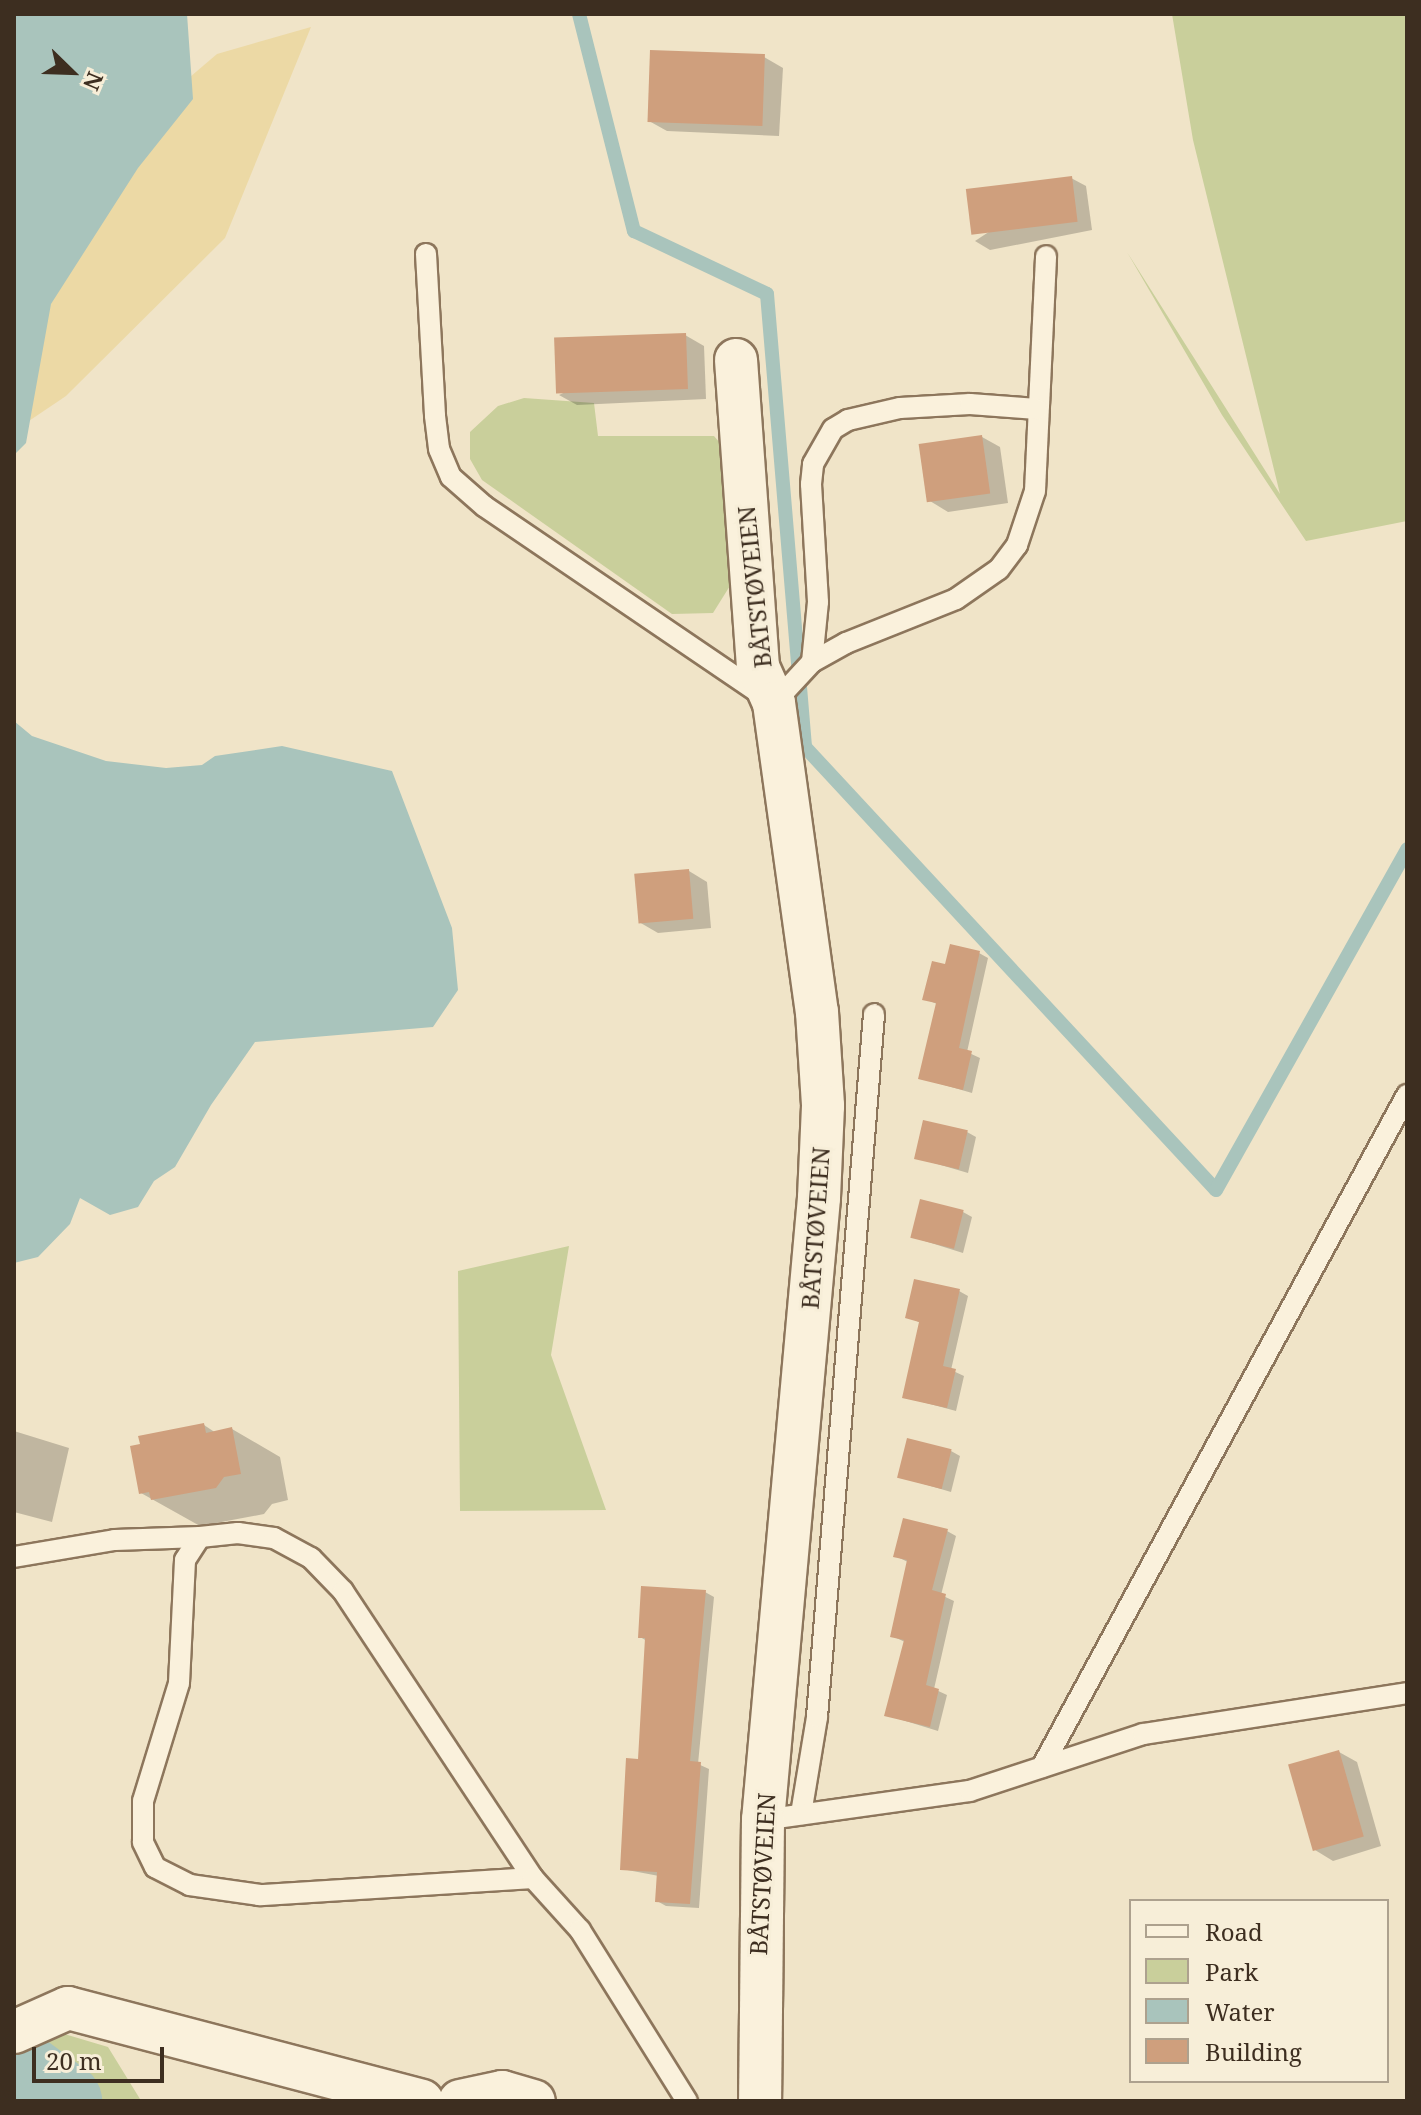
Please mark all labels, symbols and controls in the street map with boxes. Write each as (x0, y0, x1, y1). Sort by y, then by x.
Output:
north arrow (32, 32, 112, 112)
text: N (77, 68, 111, 95)
street label: BÅTSTØVEIEN (731, 505, 777, 669)
street label: BÅTSTØVEIEN (795, 1146, 835, 1310)
street label: BÅTSTØVEIEN (743, 1792, 781, 1956)
legend (1129, 1899, 1389, 2083)
text: Road (1205, 1915, 1263, 1948)
text: Park (1205, 1955, 1258, 1988)
text: Water (1205, 1995, 1275, 2028)
scale bar (36, 2031, 168, 2081)
text: Building (1205, 2035, 1302, 2068)
text: 20 m (46, 2044, 102, 2077)

